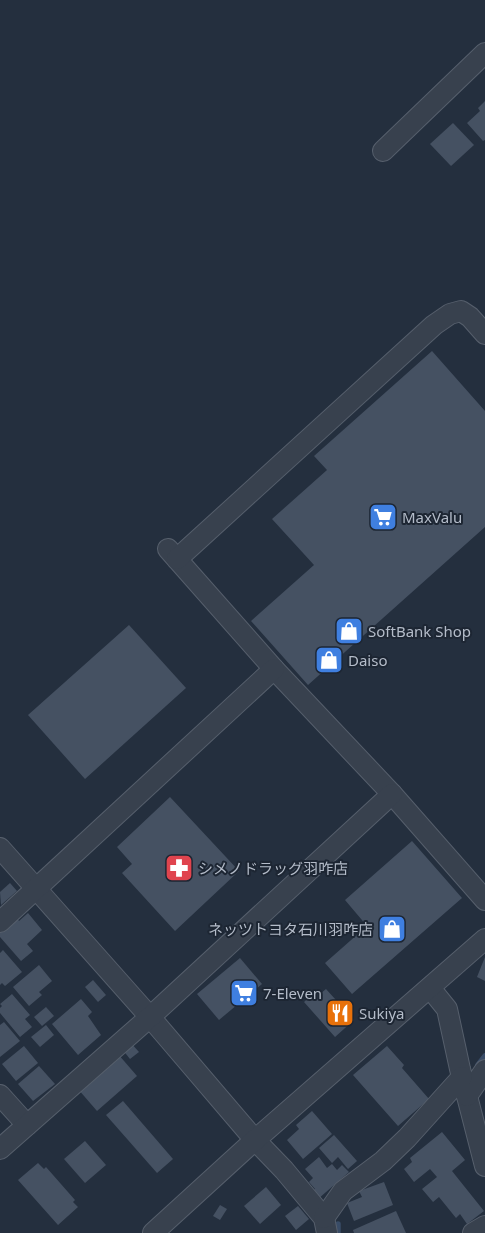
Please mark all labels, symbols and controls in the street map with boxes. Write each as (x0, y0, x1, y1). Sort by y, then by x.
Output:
supermarket icon: MaxValu (368, 502, 398, 532)
place label: MaxValu (402, 507, 462, 527)
shop icon: SoftBank Shop (334, 616, 364, 646)
place label: SoftBank Shop (368, 621, 471, 641)
shop icon: Daiso (314, 645, 344, 675)
place label: Daiso (348, 650, 388, 670)
pharmacy icon: シメノドラッグ羽咋店 (164, 853, 194, 883)
place label: シメノドラッグ羽咋店 (198, 858, 348, 878)
shop icon: ネッツトヨタ石川羽咋店 (377, 914, 407, 944)
place label: ネッツトヨタ石川羽咋店 (208, 919, 373, 939)
supermarket icon: 7-Eleven (229, 978, 259, 1008)
place label: 7-Eleven (263, 983, 322, 1003)
restaurant icon: Sukiya (325, 998, 355, 1028)
place label: Sukiya (359, 1003, 404, 1023)

